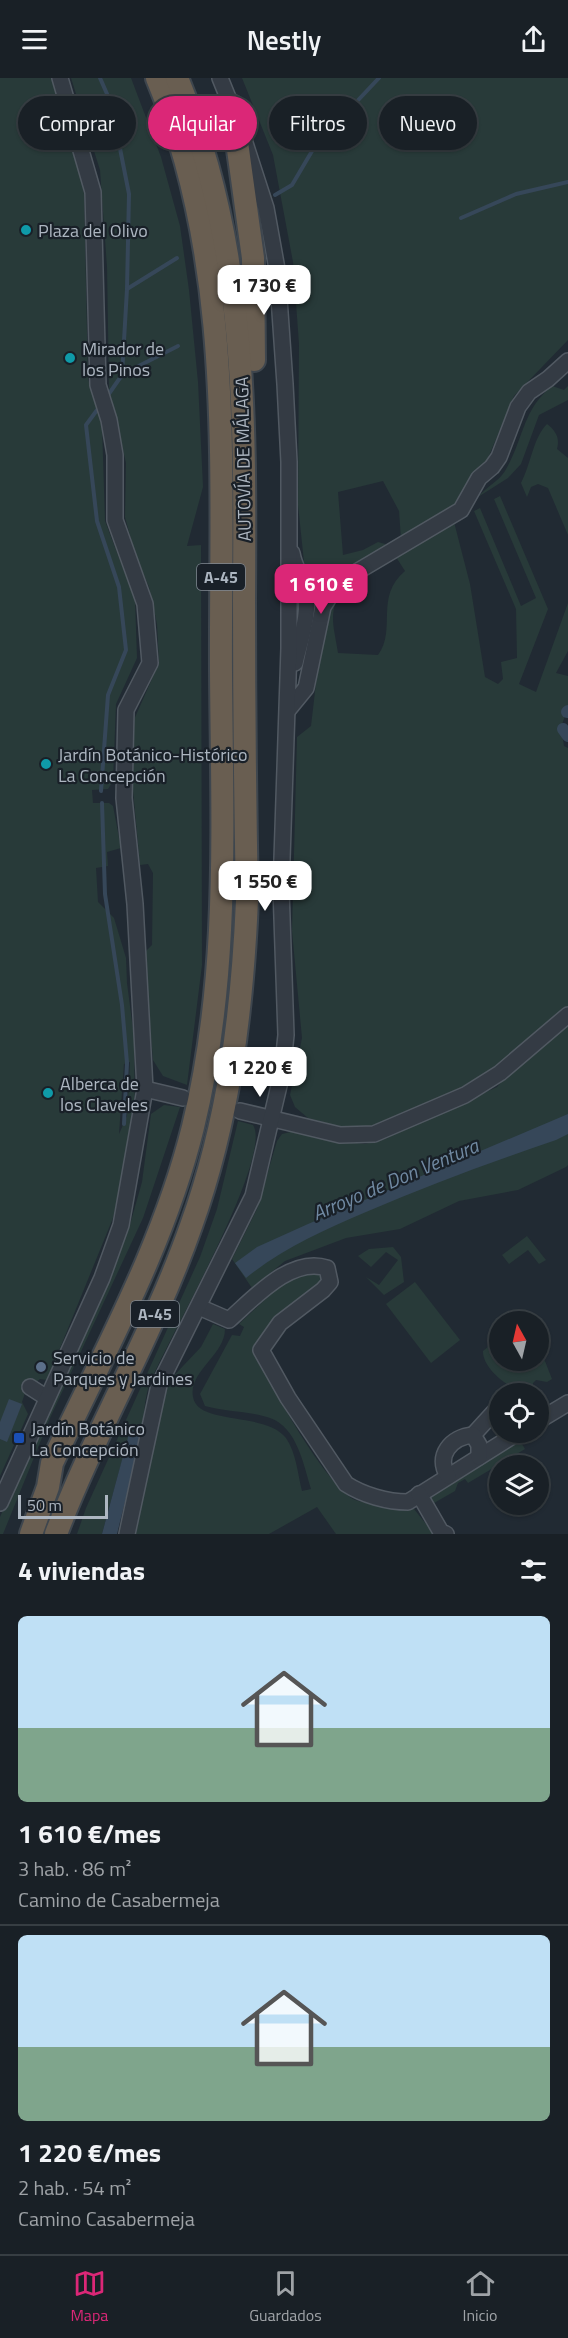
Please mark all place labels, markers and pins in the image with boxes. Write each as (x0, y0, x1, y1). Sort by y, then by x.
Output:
place label: Plaza del Olivo (38, 217, 148, 244)
marker: Plaza del Olivo (19, 223, 33, 237)
pin: 1 730 € (209, 265, 319, 316)
place label: Mirador de los Pinos (82, 335, 164, 383)
marker: Mirador de los Pinos (63, 351, 77, 365)
pin: 1 610 € (266, 564, 376, 615)
place label: Jardín Botánico-Histórico La Concepción (58, 741, 248, 789)
marker: Jardín Botánico-Histórico La Concepción (39, 757, 53, 771)
pin: 1 550 € (210, 861, 320, 912)
pin: 1 220 € (205, 1047, 315, 1098)
place label: Alberca de los Claveles (60, 1070, 148, 1118)
marker: Alberca de los Claveles (41, 1086, 55, 1100)
place label: Servicio de Parques y Jardines (53, 1344, 193, 1392)
marker: Servicio de Parques y Jardines (34, 1360, 48, 1374)
place label: Jardín Botánico La Concepción (31, 1415, 145, 1463)
marker: Jardín Botánico La Concepción (12, 1431, 26, 1445)

